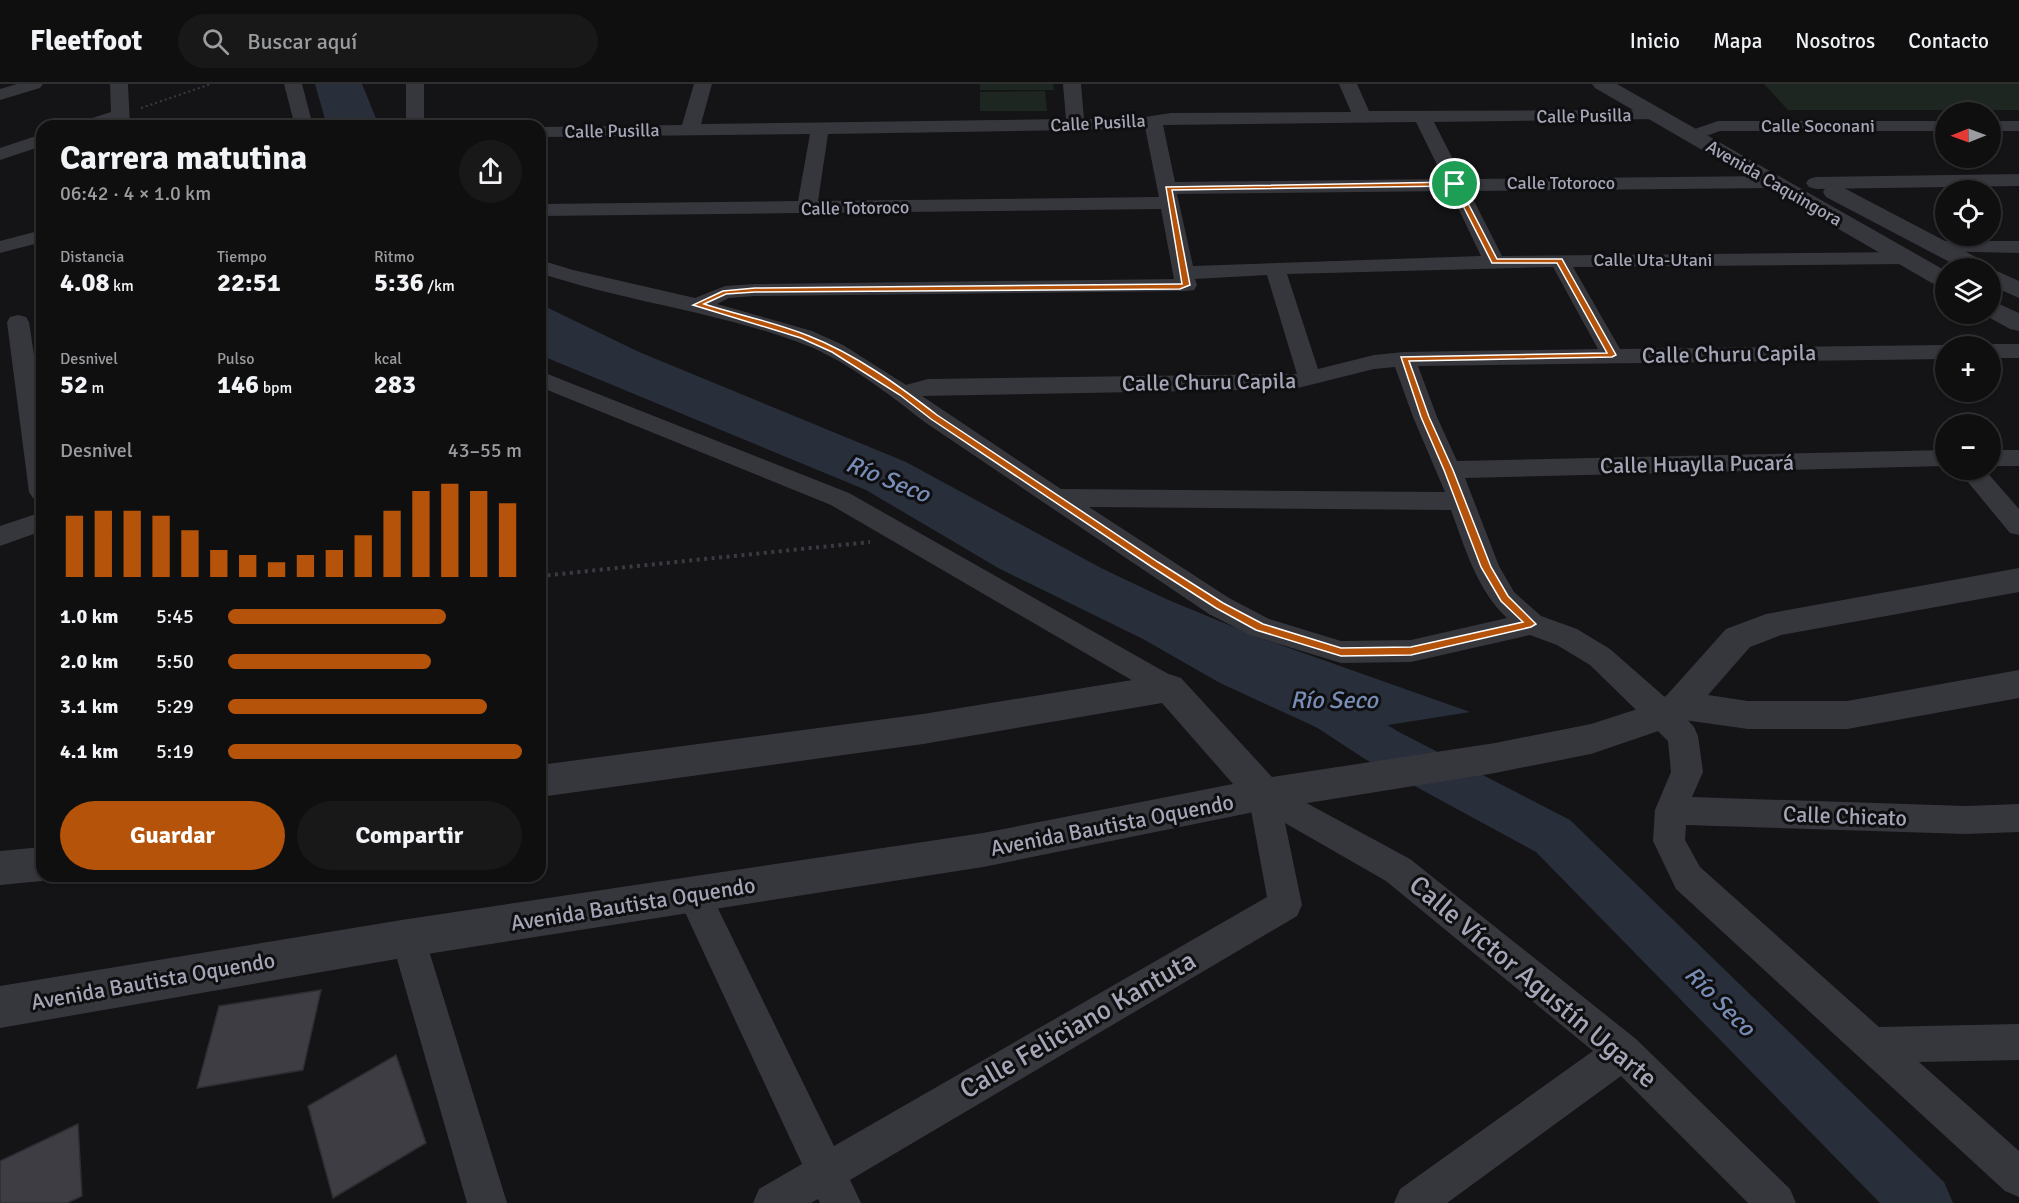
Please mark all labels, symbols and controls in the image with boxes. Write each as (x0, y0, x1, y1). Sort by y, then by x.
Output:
search box (178, 14, 598, 68)
text: Fleetfoot (30, 24, 142, 58)
icon: search (199, 25, 232, 58)
text: Buscar aquí (247, 28, 357, 55)
text: Inicio (1630, 28, 1680, 54)
text: Mapa (1713, 28, 1762, 54)
text: Nosotros (1795, 28, 1875, 54)
text: Contacto (1908, 28, 1989, 54)
north arrow (1935, 102, 2001, 168)
map controls (1935, 102, 2001, 480)
street label: Calle Pusilla (1536, 104, 1632, 128)
street label: Calle Pusilla (1050, 110, 1146, 136)
street label: Calle Soconani (1761, 115, 1875, 137)
street label: Calle Pusilla (564, 119, 660, 143)
street label: Avenida Caquingora (1702, 135, 1846, 231)
text: Carrera matutina (60, 138, 307, 179)
button: share (459, 140, 522, 203)
pin (1429, 158, 1480, 209)
icon: arrive (1438, 167, 1471, 200)
street label: Calle Totoroco (1507, 172, 1615, 194)
button: locate (1935, 180, 2001, 246)
text: 06:42 · 4 × 1.0 km (60, 181, 211, 206)
street label: Calle Totoroco (801, 196, 909, 220)
text: Distancia (60, 247, 124, 267)
text: Tiempo (217, 247, 267, 267)
text: Ritmo (374, 247, 415, 267)
street label: Calle Uta-Utani (1594, 249, 1712, 271)
button: layers (1935, 258, 2001, 324)
text: 4.08 (60, 267, 110, 299)
text: 22:51 (217, 267, 281, 299)
text: 5:36 (374, 267, 424, 299)
text: km (110, 276, 134, 296)
text: /km (424, 276, 455, 296)
button: + (1935, 336, 2001, 402)
street label: Calle Churu Capila (1642, 339, 1816, 369)
text: Desnivel (60, 349, 118, 369)
text: Pulso (217, 349, 255, 369)
text: kcal (374, 349, 402, 369)
street label: Calle Churu Capila (1122, 367, 1296, 397)
text: 52 (60, 369, 88, 401)
text: 146 (217, 369, 259, 401)
text: 283 (374, 369, 416, 401)
text: m (88, 378, 104, 398)
text: bpm (259, 378, 292, 398)
button: − (1935, 414, 2001, 480)
text: Desnivel (60, 438, 133, 463)
text: 43–55 m (448, 438, 522, 463)
water label: Río Seco (842, 449, 936, 510)
street label: Calle Huaylla Pucará (1600, 449, 1794, 479)
text: 1.0 km (60, 604, 118, 629)
text: 5:45 (156, 604, 194, 629)
text: 2.0 km (60, 649, 118, 674)
text: 5:50 (156, 649, 194, 674)
water label: Río Seco (1290, 685, 1379, 715)
text: 3.1 km (60, 694, 118, 719)
text: 5:29 (156, 694, 194, 719)
text: 4.1 km (60, 739, 118, 764)
text: 5:19 (156, 739, 194, 764)
street label: Avenida Bautista Oquendo (988, 788, 1236, 862)
street label: Calle Chicato (1783, 800, 1907, 832)
button: Guardar (60, 801, 285, 870)
button: Compartir (297, 801, 522, 870)
street label: Calle Víctor Agustín Ugarte (1402, 869, 1664, 1095)
street label: Avenida Bautista Oquendo (509, 871, 757, 937)
street label: Calle Feliciano Kantuta (954, 944, 1202, 1106)
street label: Avenida Bautista Oquendo (29, 946, 277, 1016)
water label: Río Seco (1678, 959, 1763, 1044)

